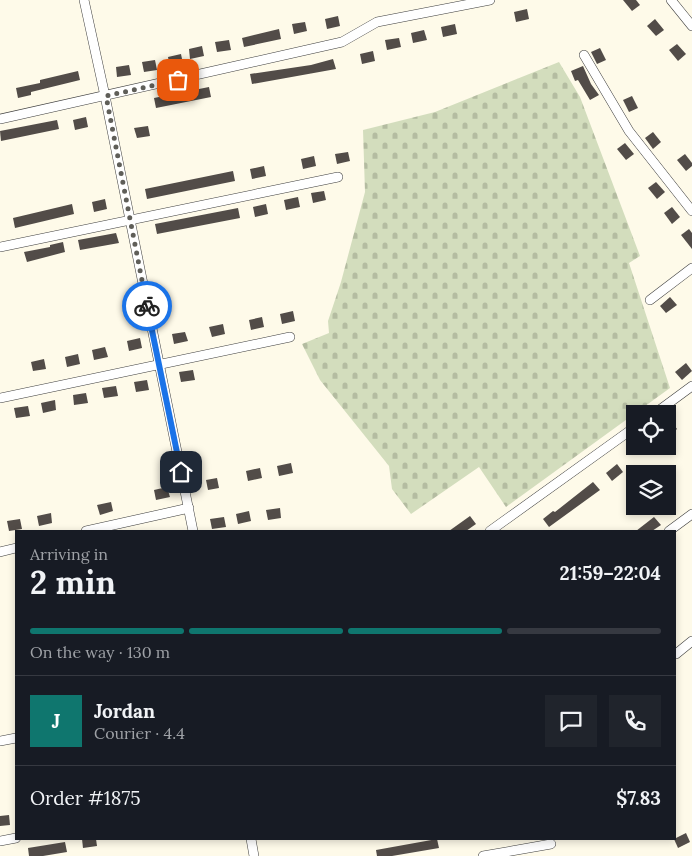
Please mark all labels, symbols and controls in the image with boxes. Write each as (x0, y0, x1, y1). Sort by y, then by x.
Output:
pin (157, 59, 199, 101)
icon: bag (164, 66, 192, 94)
courier (122, 281, 172, 331)
icon: bike (133, 292, 161, 320)
map controls (626, 405, 676, 515)
button: locate (626, 405, 676, 455)
pin (160, 451, 202, 493)
icon: home (167, 458, 195, 486)
button: layers (626, 465, 676, 515)
text: Arriving in (30, 544, 108, 564)
text: 21:59–22:04 (560, 561, 661, 585)
text: 2 min (30, 562, 116, 603)
text: On the way · 130 m (30, 642, 170, 662)
button: chat (545, 695, 597, 747)
button: phone (609, 695, 661, 747)
text: Jordan (94, 699, 155, 723)
text: J (52, 709, 60, 733)
text: Courier · 4.4 (94, 723, 185, 743)
text: Order #1875 (30, 786, 141, 810)
text: $7.83 (616, 786, 661, 810)

